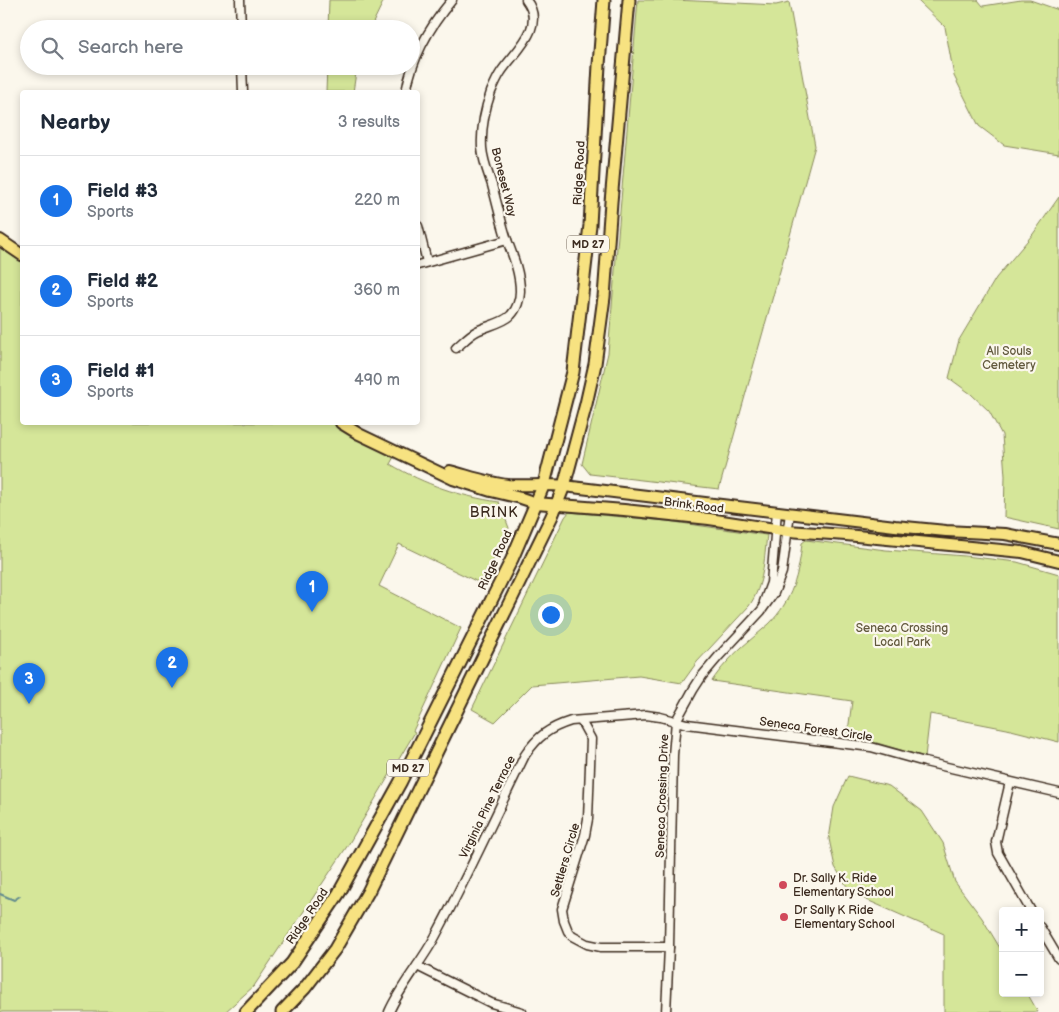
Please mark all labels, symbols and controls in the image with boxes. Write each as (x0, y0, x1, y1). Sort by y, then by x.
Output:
search box (20, 20, 420, 75)
icon: search (38, 34, 66, 62)
text: Search here (78, 36, 183, 59)
text: Nearby (40, 110, 110, 135)
text: 3 results (338, 113, 400, 132)
street label: Ridge Road (570, 140, 589, 206)
street label: Boneset Way (488, 146, 520, 219)
text: Field #3 (87, 180, 158, 203)
text: 1 (53, 191, 59, 210)
text: 220 m (354, 191, 400, 210)
text: Sports (87, 203, 134, 222)
road number: MD 27 (567, 235, 609, 252)
text: Field #2 (87, 270, 158, 293)
text: 2 (51, 281, 61, 300)
text: 360 m (353, 281, 400, 300)
text: Sports (87, 293, 134, 312)
park label: All Souls Cemetery (982, 344, 1036, 373)
text: Field #1 (87, 360, 155, 383)
text: 3 (51, 371, 61, 390)
text: 490 m (354, 371, 400, 390)
text: Sports (87, 383, 134, 402)
street label: Brink Road (663, 494, 725, 517)
district label: BRINK (470, 504, 518, 521)
street label: Ridge Road (475, 528, 516, 593)
pin: 1 (296, 571, 328, 612)
your location (538, 602, 564, 628)
park label: Seneca Crossing Local Park (856, 621, 948, 650)
pin: 2 (156, 647, 188, 688)
pin: 3 (13, 663, 45, 704)
street label: Seneca Forest Circle (758, 714, 873, 745)
street label: Seneca Crossing Drive (653, 734, 672, 858)
street label: Virginia Pine Terrace (456, 753, 519, 861)
road number: MD 27 (387, 760, 429, 776)
street label: Settlers Circle (548, 821, 583, 899)
place label: Dr. Sally K. Ride Elementary School (793, 871, 894, 900)
marker: Dr. Sally K. Ride Elementary School (777, 879, 789, 891)
street label: Ridge Road (283, 885, 332, 947)
place label: Dr Sally K Ride Elementary School (794, 903, 895, 932)
map controls (999, 907, 1044, 997)
button: + (999, 907, 1044, 952)
marker: Dr Sally K Ride Elementary School (778, 911, 790, 923)
button: − (999, 952, 1044, 997)

